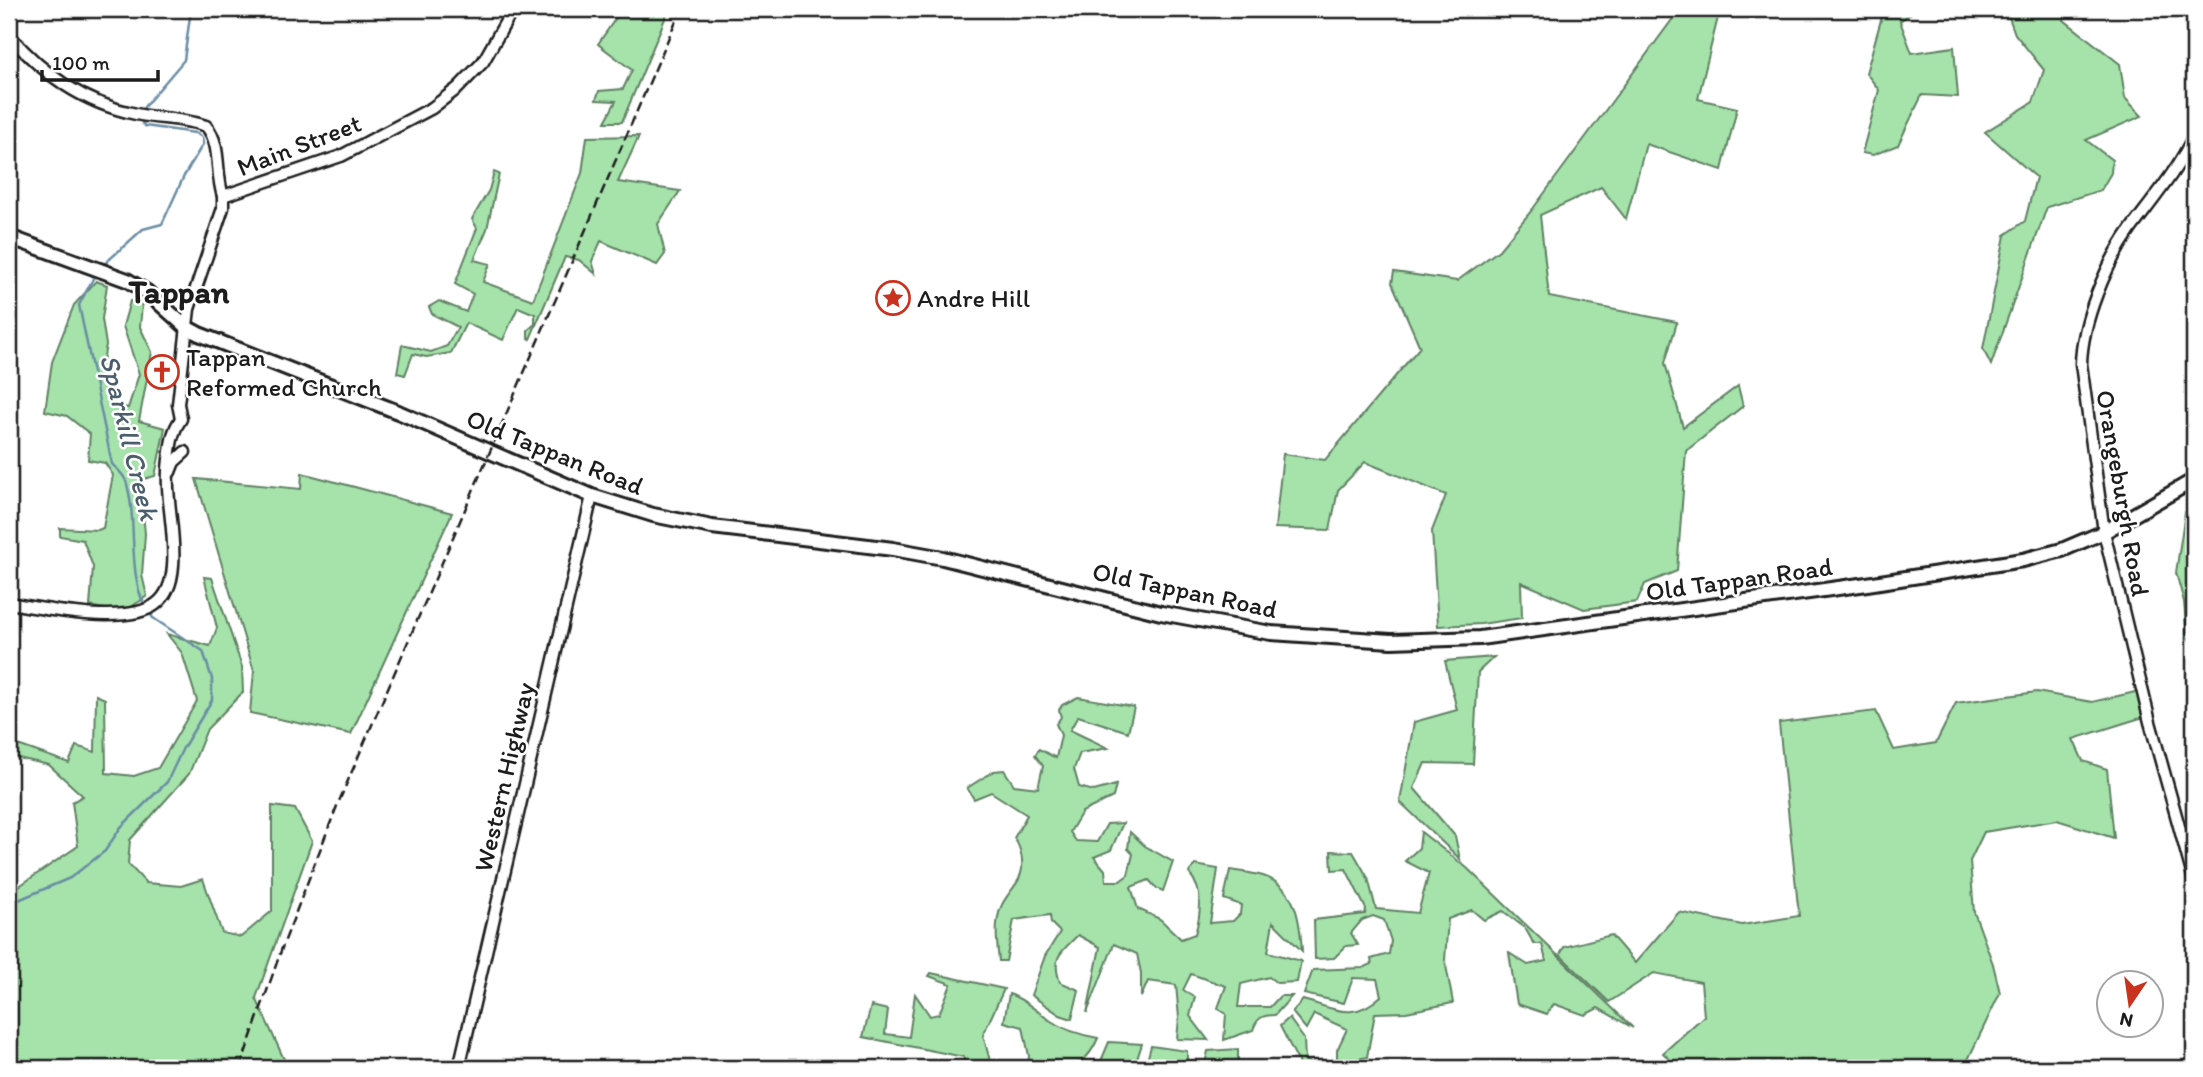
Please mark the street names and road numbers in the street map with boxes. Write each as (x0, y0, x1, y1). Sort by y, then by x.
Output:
street label: Main Street (232, 107, 366, 183)
street label: Orangeburgh Road (2089, 387, 2157, 599)
street label: Old Tappan Road (462, 402, 648, 502)
street label: Old Tappan Road (1644, 550, 1834, 608)
street label: Old Tappan Road (1090, 555, 1280, 625)
street label: Western Highway (467, 679, 541, 875)

